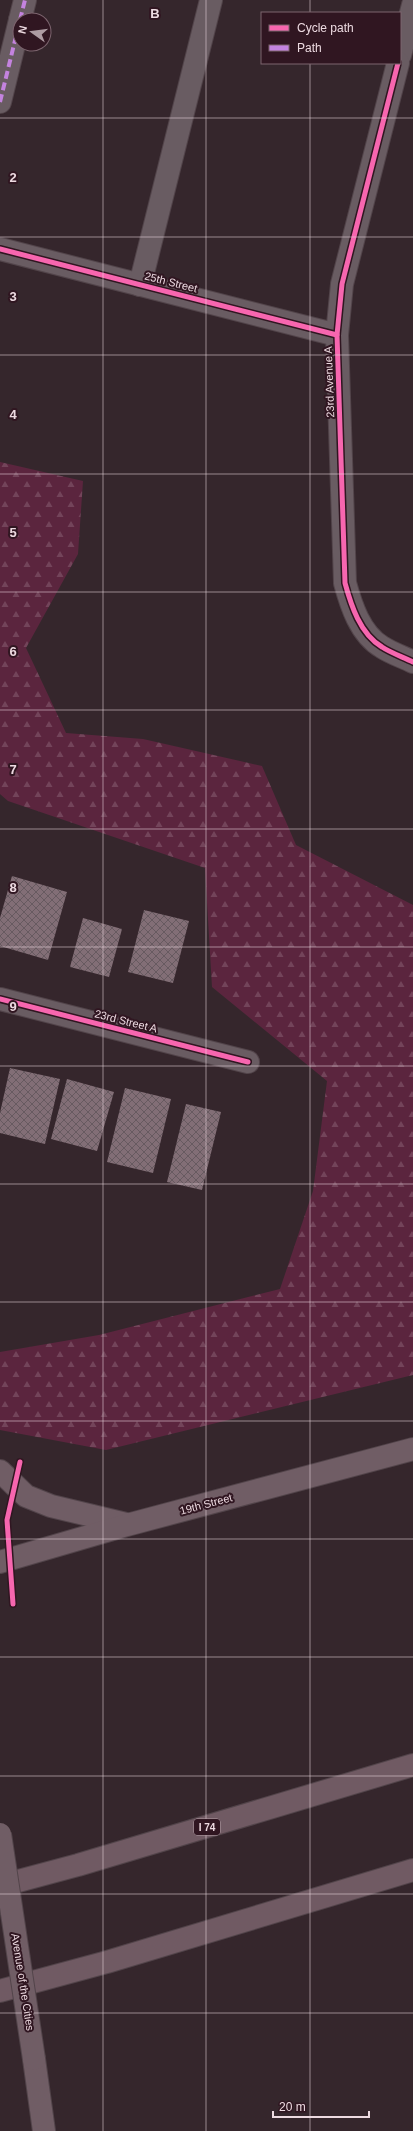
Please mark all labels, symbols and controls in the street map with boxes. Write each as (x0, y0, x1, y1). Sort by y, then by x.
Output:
text: B (150, 6, 160, 21)
north arrow (12, 12, 52, 52)
legend (261, 12, 401, 64)
text: Cycle path (297, 21, 354, 35)
text: N (16, 24, 29, 35)
text: Path (297, 41, 322, 55)
text: 2 (9, 170, 17, 185)
street label: 25th Street (143, 270, 199, 294)
text: 3 (9, 289, 17, 304)
street label: 23rd Avenue A (322, 345, 336, 418)
text: 4 (9, 407, 17, 422)
text: 5 (9, 525, 17, 540)
text: 6 (9, 644, 17, 659)
text: 7 (9, 762, 17, 777)
text: 8 (9, 880, 17, 895)
text: 9 (9, 999, 17, 1014)
street label: 23rd Street A (93, 1007, 159, 1035)
street label: 19th Street (178, 1491, 234, 1517)
road number: I 74 (194, 1819, 220, 1835)
street label: Avenue of the Cities (9, 1933, 37, 2032)
scale bar (273, 2093, 369, 2119)
text: 20 m (279, 2100, 306, 2114)

